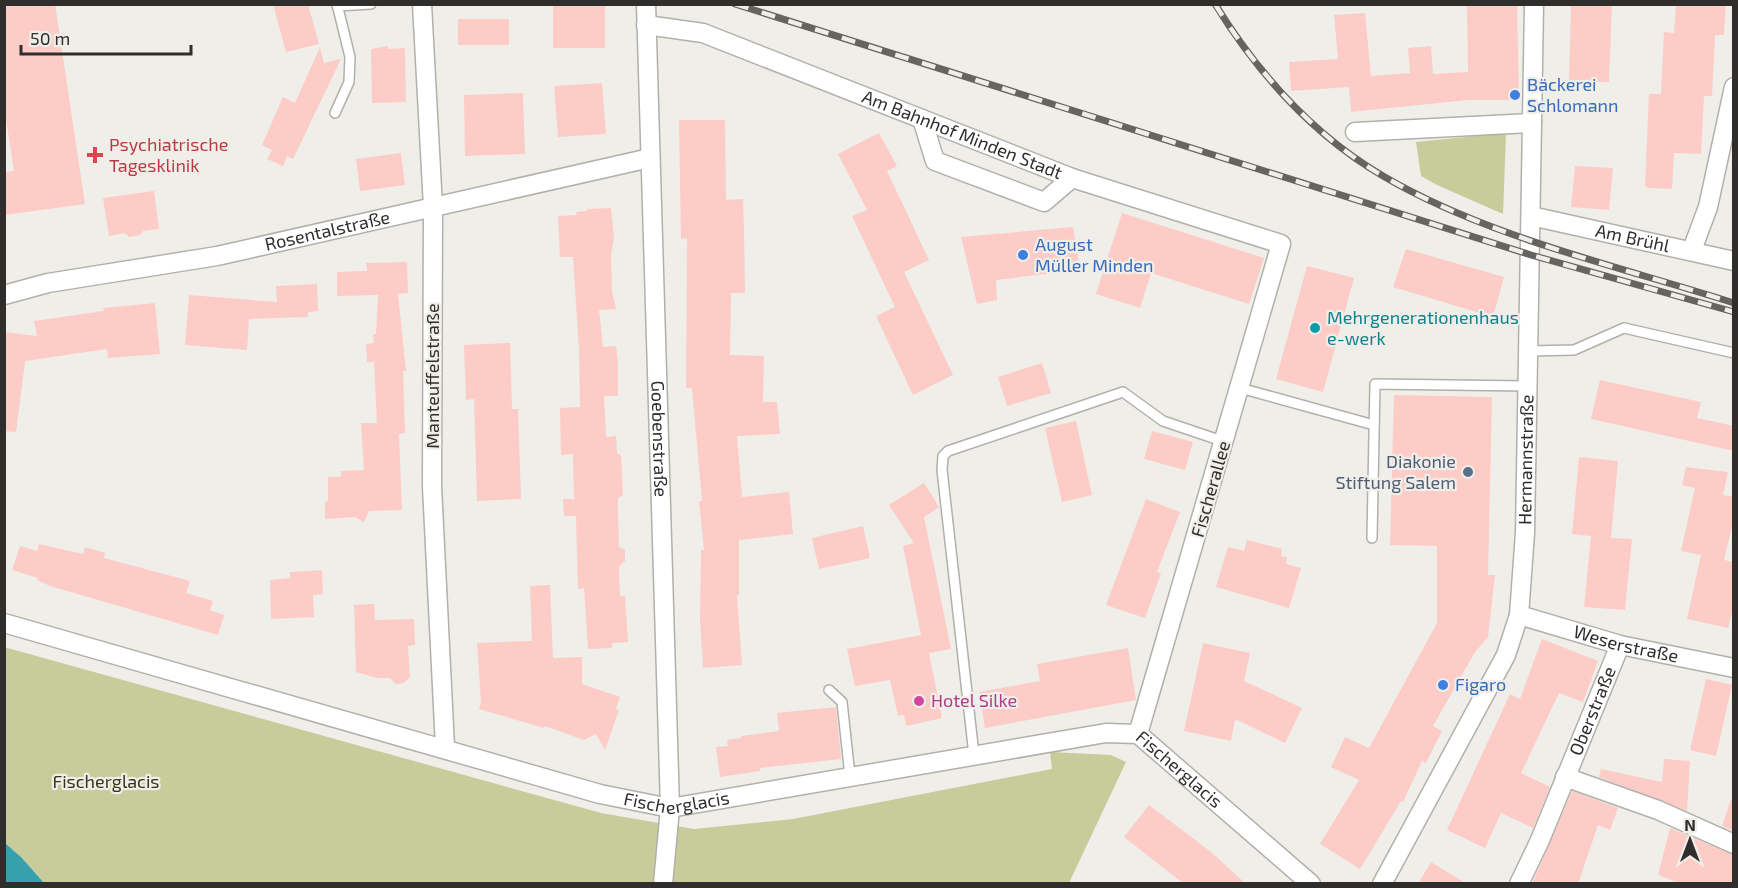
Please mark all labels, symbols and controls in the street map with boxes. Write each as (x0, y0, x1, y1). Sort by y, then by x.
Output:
scale bar (21, 18, 190, 56)
text: 50 m (30, 27, 70, 49)
place label: Bäckerei Schlomann (1527, 73, 1619, 116)
street label: Am Bahnhof Minden Stadt (859, 85, 1066, 183)
marker: Bäckerei Schlomann (1508, 88, 1522, 102)
place label: Psychiatrische Tagesklinik (109, 133, 228, 176)
marker: Psychiatrische Tagesklinik (86, 146, 104, 164)
street label: Rosentalstraße (263, 205, 392, 255)
street label: Am Brühl (1594, 219, 1673, 257)
place label: August Müller Minden (1035, 233, 1153, 276)
marker: August Müller Minden (1016, 248, 1030, 262)
street label: Manteuffelstraße (421, 303, 443, 449)
place label: Mehrgenerationenhaus e-werk (1327, 306, 1519, 349)
marker: Mehrgenerationenhaus e-werk (1308, 321, 1322, 335)
street label: Goebenstraße (647, 380, 673, 497)
street label: Hermannstraße (1513, 394, 1537, 525)
street label: Fischerallee (1186, 438, 1234, 540)
place label: Diakonie Stiftung Salem (1335, 450, 1456, 493)
marker: Diakonie Stiftung Salem (1461, 465, 1475, 479)
street label: Weserstraße (1571, 620, 1681, 667)
street label: Oberstraße (1564, 663, 1620, 759)
place label: Figaro (1455, 673, 1506, 695)
marker: Figaro (1436, 678, 1450, 692)
place label: Hotel Silke (931, 689, 1017, 711)
marker: Hotel Silke (912, 694, 926, 708)
street label: Fischerglacis (1132, 725, 1227, 812)
park label: Fischerglacis (52, 770, 160, 792)
street label: Fischerglacis (622, 786, 731, 819)
north arrow (1660, 810, 1720, 870)
text: N (1684, 815, 1696, 834)

